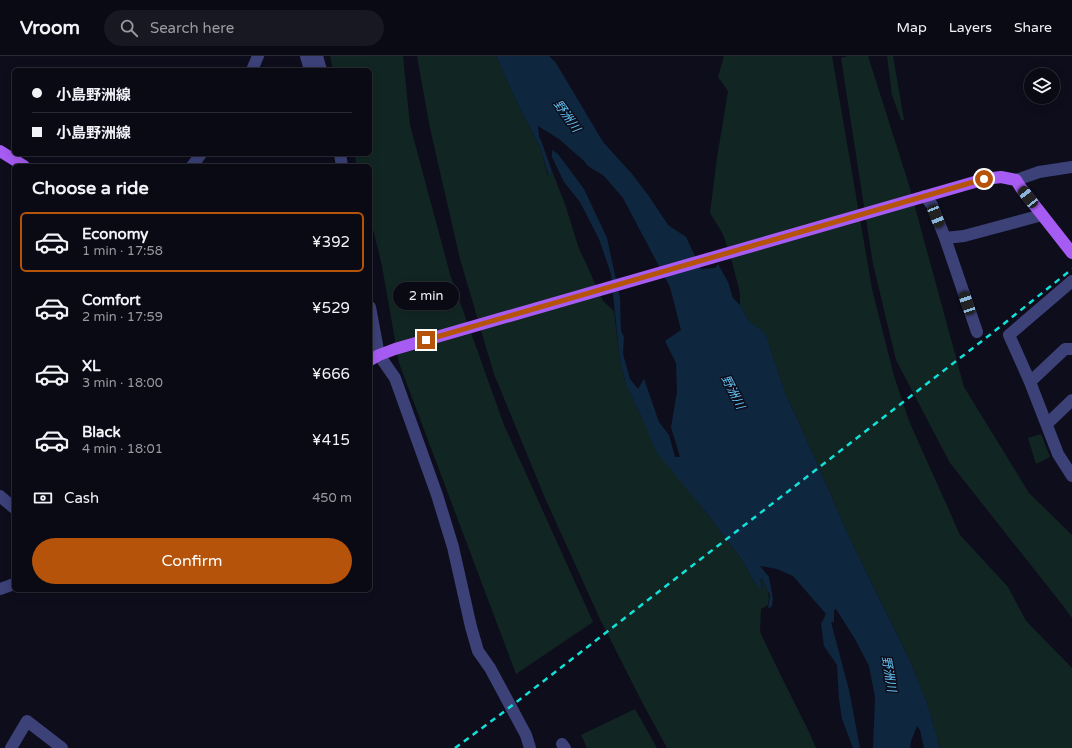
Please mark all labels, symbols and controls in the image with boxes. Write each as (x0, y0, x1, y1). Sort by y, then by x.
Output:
search box (104, 10, 384, 46)
text: Vroom (20, 17, 80, 39)
icon: search (118, 17, 140, 39)
text: Search here (150, 19, 234, 37)
text: Map (897, 19, 927, 36)
text: Layers (949, 19, 992, 36)
text: Share (1014, 19, 1052, 36)
map controls (1024, 68, 1060, 104)
button: layers (1024, 68, 1060, 104)
text: 小島野洲線 (56, 86, 131, 104)
water label: 野洲川 (551, 97, 584, 136)
text: 小島野洲線 (56, 124, 131, 142)
route start (975, 170, 993, 188)
text: Choose a ride (32, 177, 149, 199)
car (1016, 184, 1040, 210)
car (926, 203, 946, 229)
icon: car (34, 224, 70, 260)
text: Economy (82, 225, 148, 243)
text: ¥392 (312, 233, 350, 251)
text: 1 min · 17:58 (82, 243, 163, 259)
callout: 2 min (393, 282, 459, 310)
text: 2 min (409, 288, 443, 304)
icon: car (34, 290, 70, 326)
car (957, 290, 977, 316)
text: Comfort (82, 291, 141, 309)
text: ¥529 (312, 299, 350, 317)
text: 2 min · 17:59 (82, 309, 163, 325)
route end (417, 331, 435, 349)
icon: car (34, 356, 70, 392)
text: XL (82, 357, 101, 375)
text: ¥666 (312, 365, 350, 383)
water label: 野洲川 (719, 373, 748, 413)
text: 3 min · 18:00 (82, 375, 163, 391)
icon: car (34, 422, 70, 458)
text: Black (82, 423, 121, 441)
text: ¥415 (312, 431, 350, 449)
text: 4 min · 18:01 (82, 441, 163, 457)
icon: cash (32, 487, 54, 509)
text: Cash (64, 489, 99, 507)
text: 450 m (312, 490, 352, 506)
button: Confirm (32, 538, 352, 584)
water label: 野洲川 (879, 655, 899, 695)

